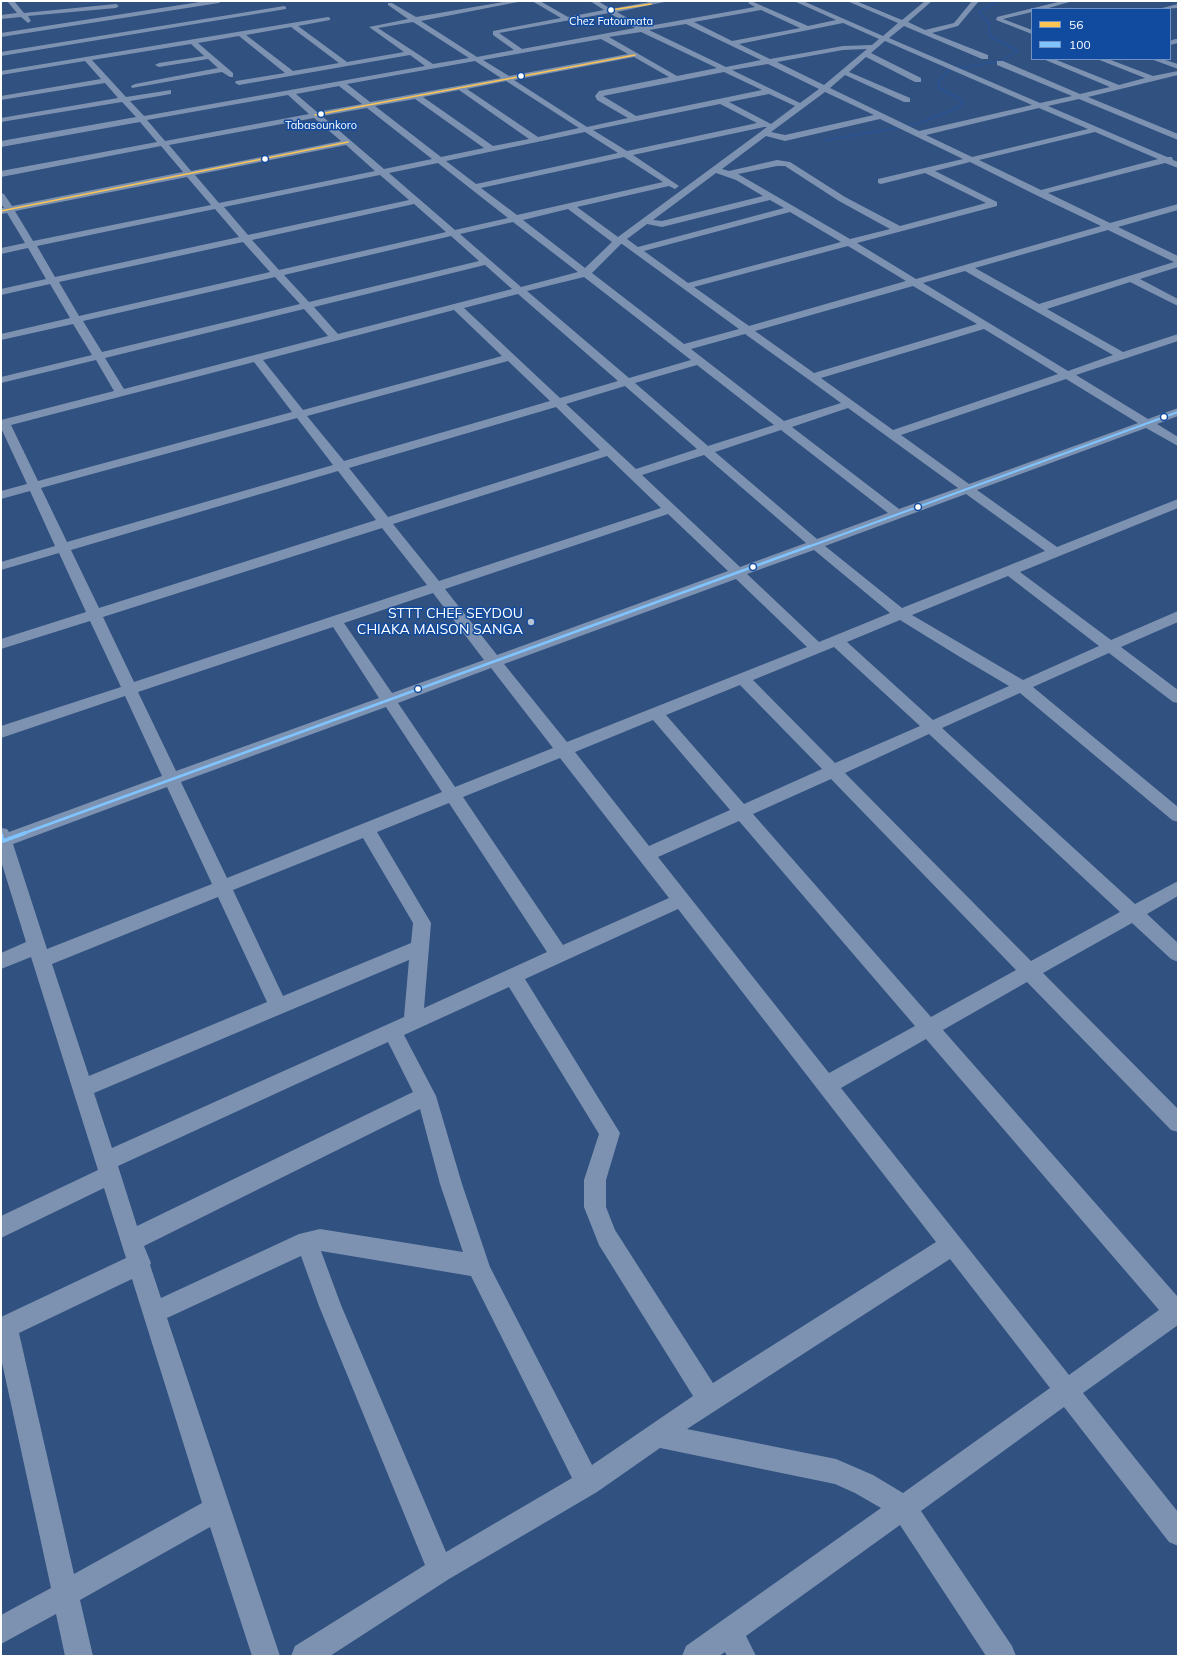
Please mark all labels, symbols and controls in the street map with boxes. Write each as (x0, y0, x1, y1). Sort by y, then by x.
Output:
marker: Chez Fatoumata (606, 5, 616, 15)
legend (1031, 8, 1171, 60)
place label: Chez Fatoumata (569, 15, 653, 29)
text: 56 (1069, 17, 1083, 32)
text: 100 (1069, 37, 1091, 52)
unlabelled marker (516, 71, 526, 81)
marker: Tabasounkoro (316, 109, 326, 119)
place label: Tabasounkoro (285, 119, 357, 133)
unlabelled marker (260, 154, 270, 164)
unlabelled marker (1159, 412, 1169, 422)
unlabelled marker (913, 502, 923, 512)
unlabelled marker (748, 562, 758, 572)
place label: STTT CHEF SEYDOU CHIAKA MAISON SANGA (357, 606, 523, 638)
marker: STTT CHEF SEYDOU CHIAKA MAISON SANGA (526, 617, 536, 627)
unlabelled marker (413, 684, 423, 694)

